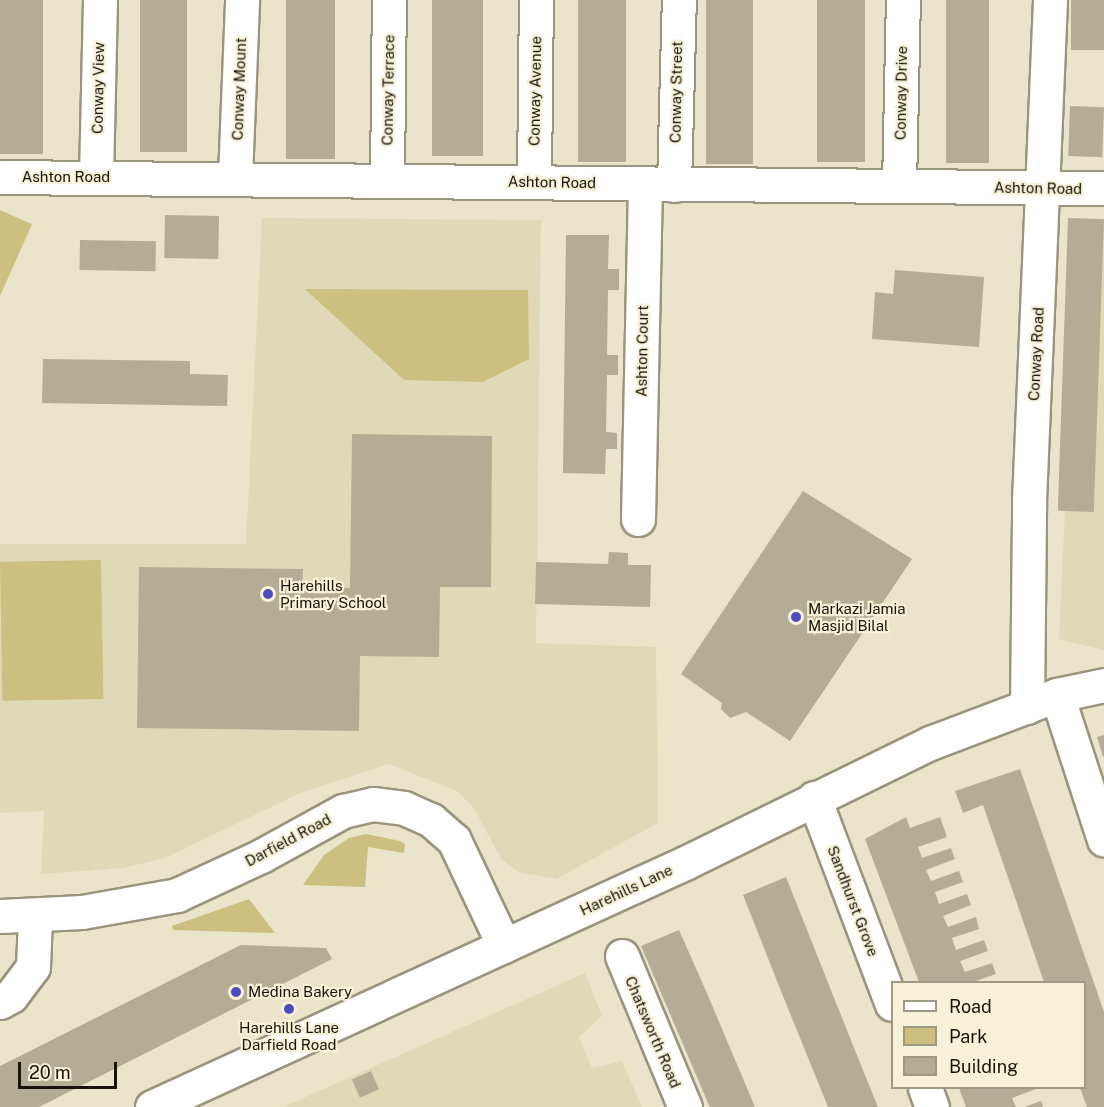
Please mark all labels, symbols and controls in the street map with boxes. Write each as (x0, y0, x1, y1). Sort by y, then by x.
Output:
street label: Conway Terrace (378, 34, 398, 146)
street label: Conway Avenue (525, 36, 545, 146)
street label: Conway Mount (228, 37, 250, 141)
street label: Conway Street (666, 41, 686, 143)
street label: Conway View (88, 42, 108, 134)
street label: Conway Drive (891, 46, 911, 140)
street label: Ashton Road (22, 168, 110, 186)
street label: Ashton Road (508, 172, 596, 192)
street label: Ashton Road (994, 178, 1082, 198)
street label: Ashton Court (632, 305, 652, 397)
street label: Conway Road (1025, 307, 1047, 401)
place label: Harehills Primary School (280, 576, 386, 611)
marker: Harehills Primary School (261, 587, 275, 601)
place label: Markazi Jamia Masjid Bilal (808, 599, 906, 634)
marker: Markazi Jamia Masjid Bilal (789, 610, 803, 624)
street label: Darfield Road (242, 810, 334, 870)
street label: Sandhurst Grove (824, 843, 882, 959)
street label: Harehills Lane (577, 861, 675, 919)
street label: Chatsworth Road (621, 973, 685, 1091)
legend (891, 981, 1086, 1089)
place label: Medina Bakery (248, 983, 352, 1001)
marker: Medina Bakery (229, 985, 243, 999)
text: Road (949, 996, 992, 1017)
marker: Harehills Lane Darfield Road (282, 1002, 296, 1016)
place label: Harehills Lane Darfield Road (239, 1018, 339, 1053)
text: Park (949, 1026, 987, 1047)
scale bar (21, 1050, 120, 1088)
text: Building (949, 1056, 1018, 1077)
text: 20 m (29, 1062, 71, 1083)

